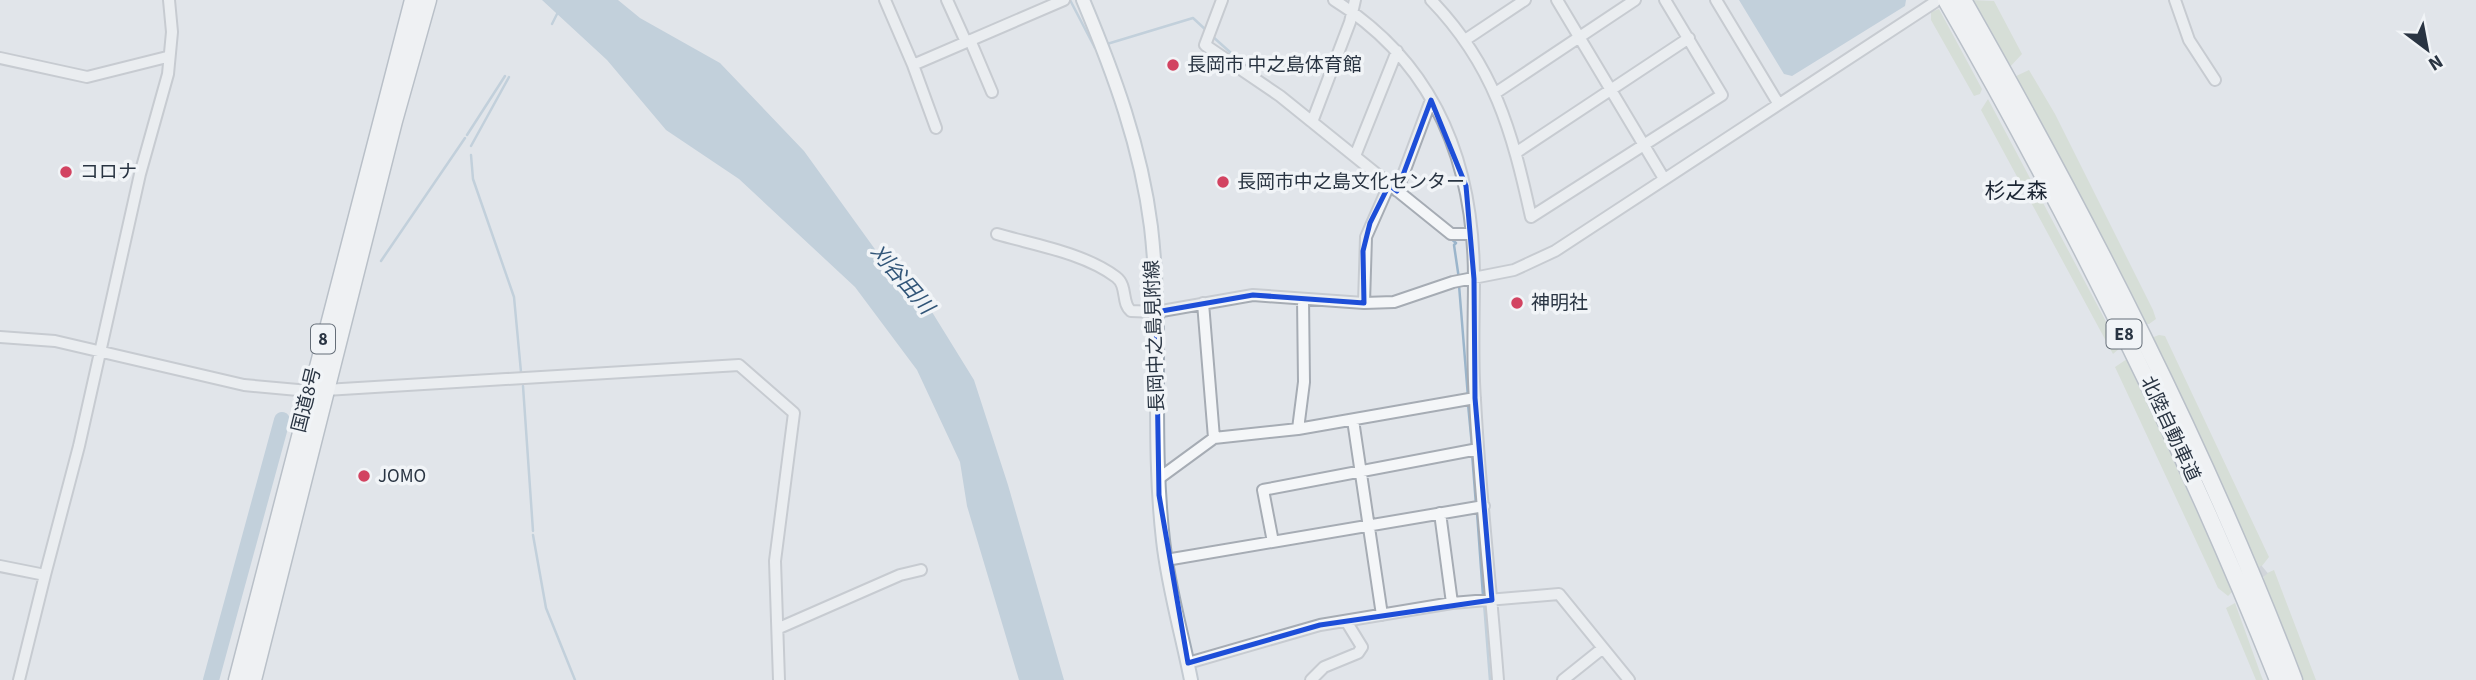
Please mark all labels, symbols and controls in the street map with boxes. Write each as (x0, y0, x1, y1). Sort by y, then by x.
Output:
north arrow (2392, 14, 2462, 84)
text: N (2423, 47, 2448, 77)
place label: 長岡市 中之島体育館 (1187, 52, 1362, 79)
marker: 長岡市 中之島体育館 (1165, 57, 1181, 73)
place label: コロナ (80, 159, 137, 186)
marker: コロナ (58, 164, 74, 180)
place label: 長岡市中之島文化センター (1237, 169, 1465, 196)
marker: 長岡市中之島文化センター (1215, 174, 1231, 190)
district label: 杉之森 (1985, 176, 2048, 206)
water label: 刈谷田川 (863, 237, 942, 322)
street label: 長岡中之島見附線 (1139, 260, 1171, 412)
place label: 神明社 (1531, 290, 1588, 317)
marker: 神明社 (1509, 295, 1525, 311)
road number: E8 (2106, 320, 2142, 348)
road number: 8 (311, 324, 335, 354)
street label: 国道8号 (286, 364, 328, 436)
street label: 北陸自動車道 (2134, 372, 2206, 486)
place label: JOMO (378, 463, 426, 490)
marker: JOMO (356, 468, 372, 484)

